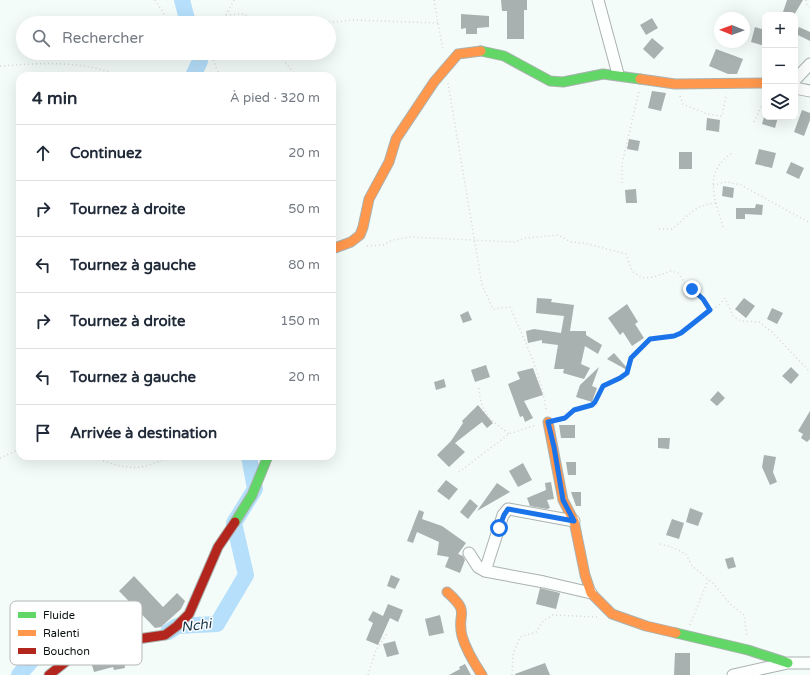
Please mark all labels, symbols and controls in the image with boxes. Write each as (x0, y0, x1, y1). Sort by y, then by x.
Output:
north arrow (714, 12, 750, 48)
map controls (762, 12, 798, 120)
button: + (762, 12, 798, 48)
search box (16, 16, 336, 60)
icon: search (30, 27, 52, 49)
text: Rechercher (62, 29, 144, 47)
button: − (762, 48, 798, 84)
button: layers (762, 84, 798, 120)
text: 4 min (32, 88, 77, 109)
text: À pied · 320 m (230, 90, 320, 106)
icon: ahead (32, 142, 54, 164)
text: Continuez (70, 144, 142, 162)
text: 20 m (288, 145, 320, 161)
icon: right (32, 198, 54, 220)
text: Tournez à droite (70, 200, 185, 218)
text: 50 m (288, 201, 320, 217)
icon: left (32, 254, 54, 276)
text: Tournez à gauche (70, 256, 196, 274)
text: 80 m (288, 257, 320, 273)
route end (683, 280, 701, 298)
icon: right (32, 310, 54, 332)
text: Tournez à droite (70, 312, 185, 330)
text: 150 m (280, 313, 320, 329)
icon: left (32, 366, 54, 388)
text: Tournez à gauche (70, 368, 196, 386)
text: 20 m (288, 369, 320, 385)
icon: arrive (32, 422, 54, 444)
text: Arrivée à destination (70, 424, 217, 442)
route start (490, 519, 508, 537)
legend (10, 601, 142, 665)
text: Fluide (43, 609, 75, 622)
water label: Nchi (180, 615, 214, 636)
text: Ralenti (43, 627, 80, 640)
text: Bouchon (43, 645, 90, 658)

